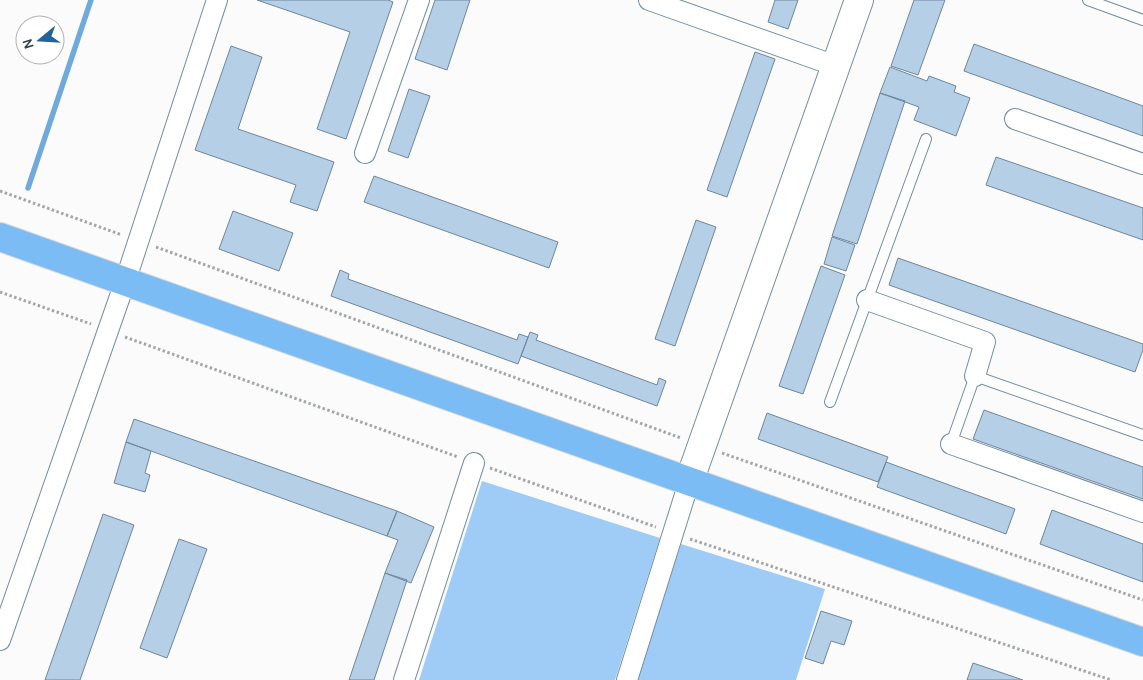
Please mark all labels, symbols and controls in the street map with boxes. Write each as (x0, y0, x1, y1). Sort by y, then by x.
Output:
north arrow (15, 15, 65, 65)
text: N (18, 36, 38, 51)

